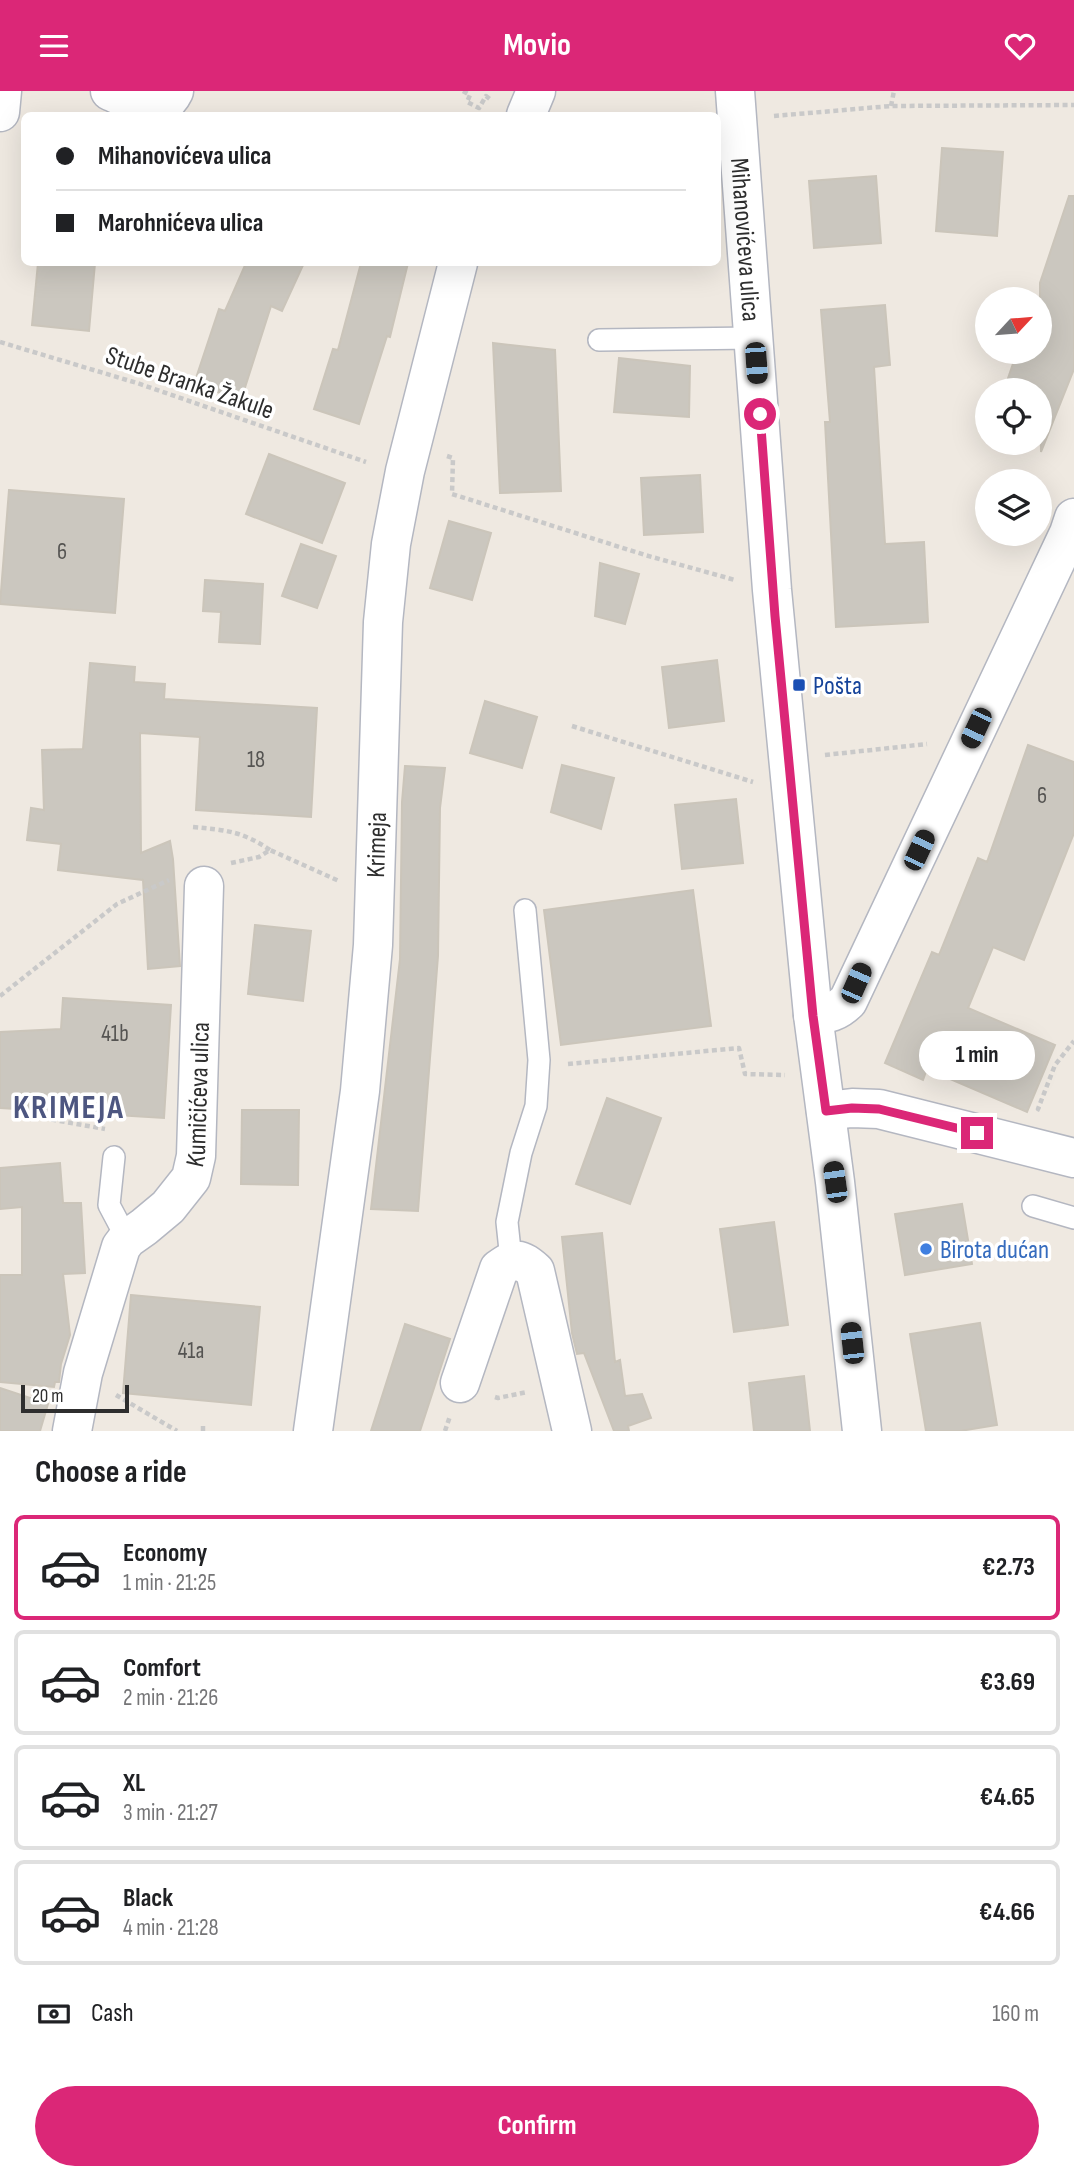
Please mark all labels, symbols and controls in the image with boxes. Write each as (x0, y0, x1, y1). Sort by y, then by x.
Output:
text: Movio (503, 26, 571, 65)
icon: menu (35, 27, 73, 65)
icon: heart (1001, 27, 1039, 65)
text: Mihanovićeva ulica (98, 141, 271, 172)
street label: Mihanovićeva ulica (723, 157, 766, 322)
text: Marohnićeva ulica (98, 208, 263, 239)
north arrow (975, 287, 1052, 364)
map controls (975, 287, 1052, 546)
street label: Stube Branka Žakule (101, 340, 278, 427)
car (745, 341, 768, 385)
button: locate (975, 378, 1052, 455)
route start (744, 398, 776, 430)
button: layers (975, 469, 1052, 546)
house number: 6 (57, 538, 67, 566)
place label: Pošta (813, 671, 862, 702)
marker: Pošta (791, 677, 807, 693)
car (958, 705, 995, 751)
house number: 18 (247, 746, 265, 774)
house number: 6 (1037, 782, 1047, 810)
street label: Krimeja (361, 812, 394, 878)
car (901, 827, 938, 873)
car (838, 960, 875, 1006)
house number: 41b (101, 1020, 129, 1048)
street label: Kumičićeva ulica (180, 1022, 217, 1170)
callout: 1 min (919, 1031, 1035, 1081)
text: 1 min (956, 1041, 998, 1069)
district label: KRIMEJA (13, 1088, 125, 1128)
route end (961, 1117, 993, 1149)
car (822, 1160, 849, 1204)
place label: Birota dućan (940, 1235, 1049, 1266)
marker: Birota dućan (918, 1241, 934, 1257)
car (840, 1321, 865, 1365)
house number: 41a (178, 1337, 204, 1365)
scale bar (21, 1382, 130, 1414)
text: 20 m (32, 1385, 64, 1408)
text: Choose a ride (35, 1453, 187, 1492)
icon: car (39, 1536, 102, 1599)
text: Economy (123, 1538, 207, 1569)
text: €2.73 (982, 1552, 1035, 1583)
text: 1 min · 21:25 (123, 1569, 216, 1597)
icon: car (39, 1651, 102, 1714)
text: Comfort (123, 1653, 201, 1684)
text: €3.69 (980, 1667, 1035, 1698)
text: 2 min · 21:26 (123, 1684, 218, 1712)
icon: car (39, 1766, 102, 1829)
text: XL (123, 1768, 145, 1799)
text: €4.65 (980, 1782, 1035, 1813)
text: 3 min · 21:27 (123, 1799, 218, 1827)
icon: car (39, 1881, 102, 1944)
text: Black (123, 1883, 173, 1914)
text: €4.66 (979, 1897, 1035, 1928)
text: 4 min · 21:28 (123, 1914, 219, 1942)
icon: cash (35, 1995, 73, 2033)
text: Cash (91, 1998, 134, 2029)
text: 160 m (992, 2000, 1039, 2028)
button: Confirm (35, 2086, 1039, 2166)

